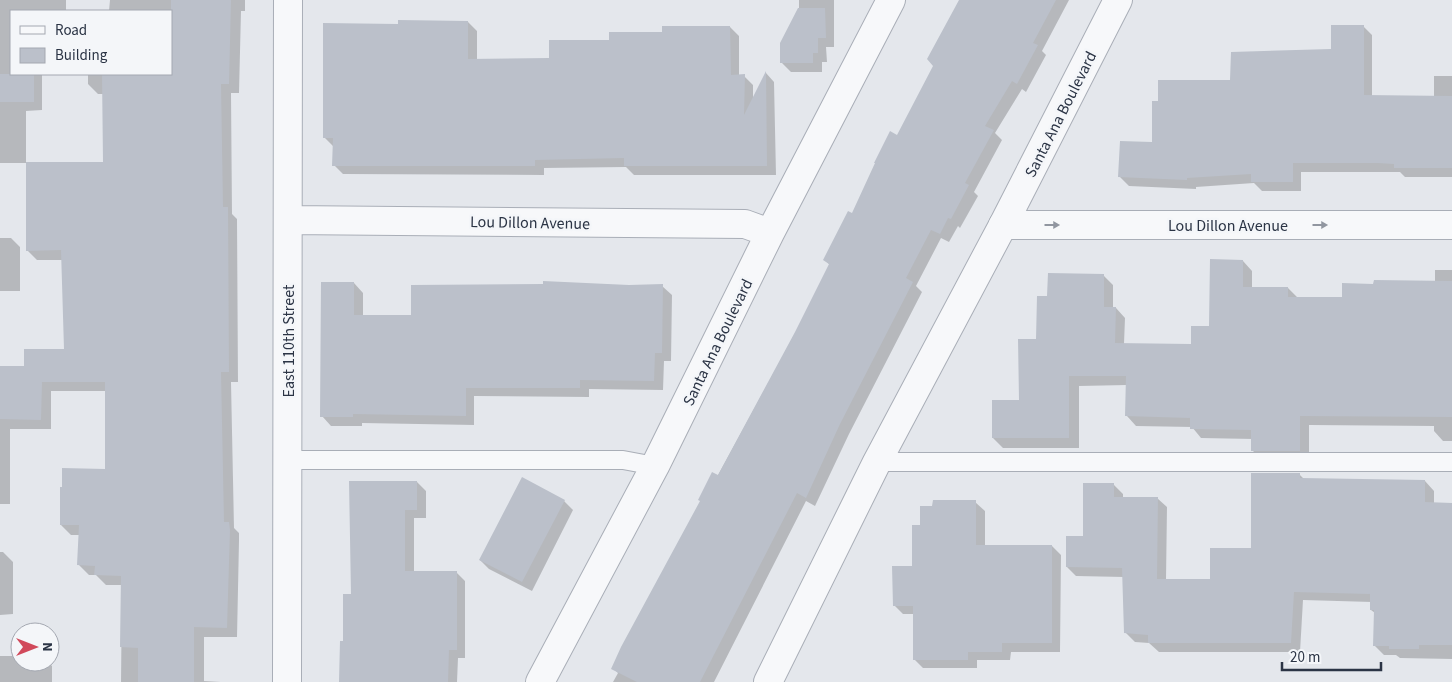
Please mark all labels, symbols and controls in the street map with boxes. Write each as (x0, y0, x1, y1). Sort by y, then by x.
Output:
legend (10, 10, 172, 75)
text: Road (55, 20, 87, 41)
text: Building (55, 45, 108, 66)
street label: Santa Ana Boulevard (1020, 48, 1102, 181)
street label: Lou Dillon Avenue (470, 211, 590, 235)
street label: Lou Dillon Avenue (1168, 215, 1288, 237)
one-way arrow (1044, 221, 1060, 229)
one-way arrow (1312, 221, 1328, 229)
street label: Santa Ana Boulevard (678, 275, 758, 410)
street label: East 110th Street (278, 284, 300, 397)
north arrow (10, 622, 60, 672)
scale bar (1282, 640, 1381, 672)
text: N (37, 642, 57, 652)
text: 20 m (1290, 647, 1320, 668)

